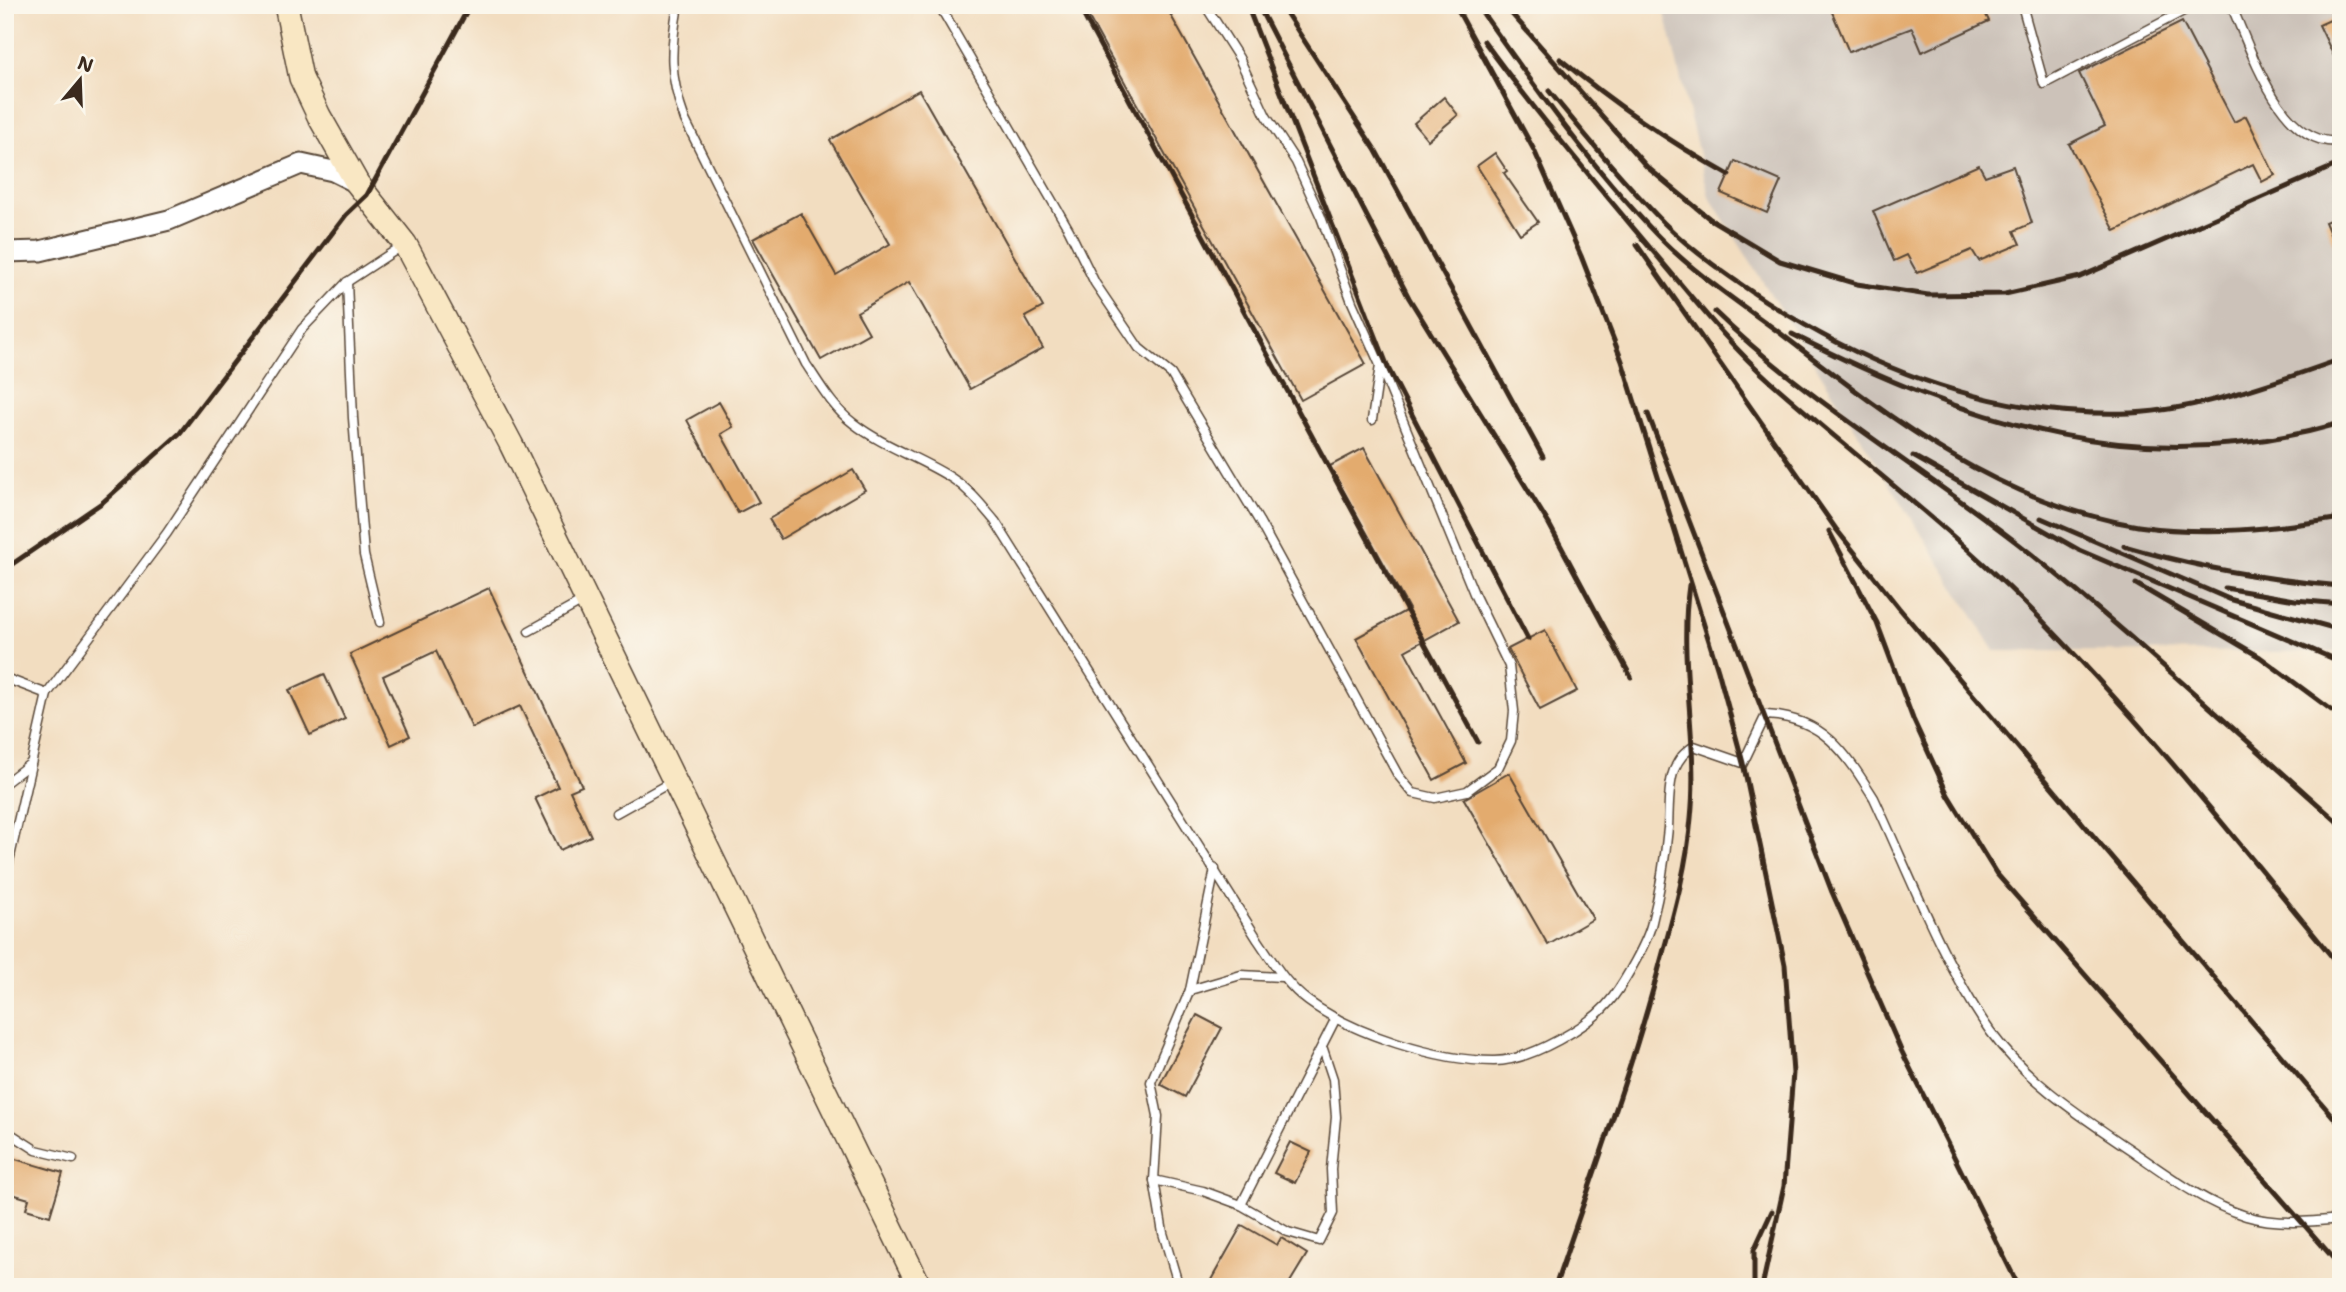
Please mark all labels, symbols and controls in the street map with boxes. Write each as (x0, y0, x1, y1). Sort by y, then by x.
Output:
north arrow (46, 46, 116, 116)
text: N (74, 50, 97, 79)

